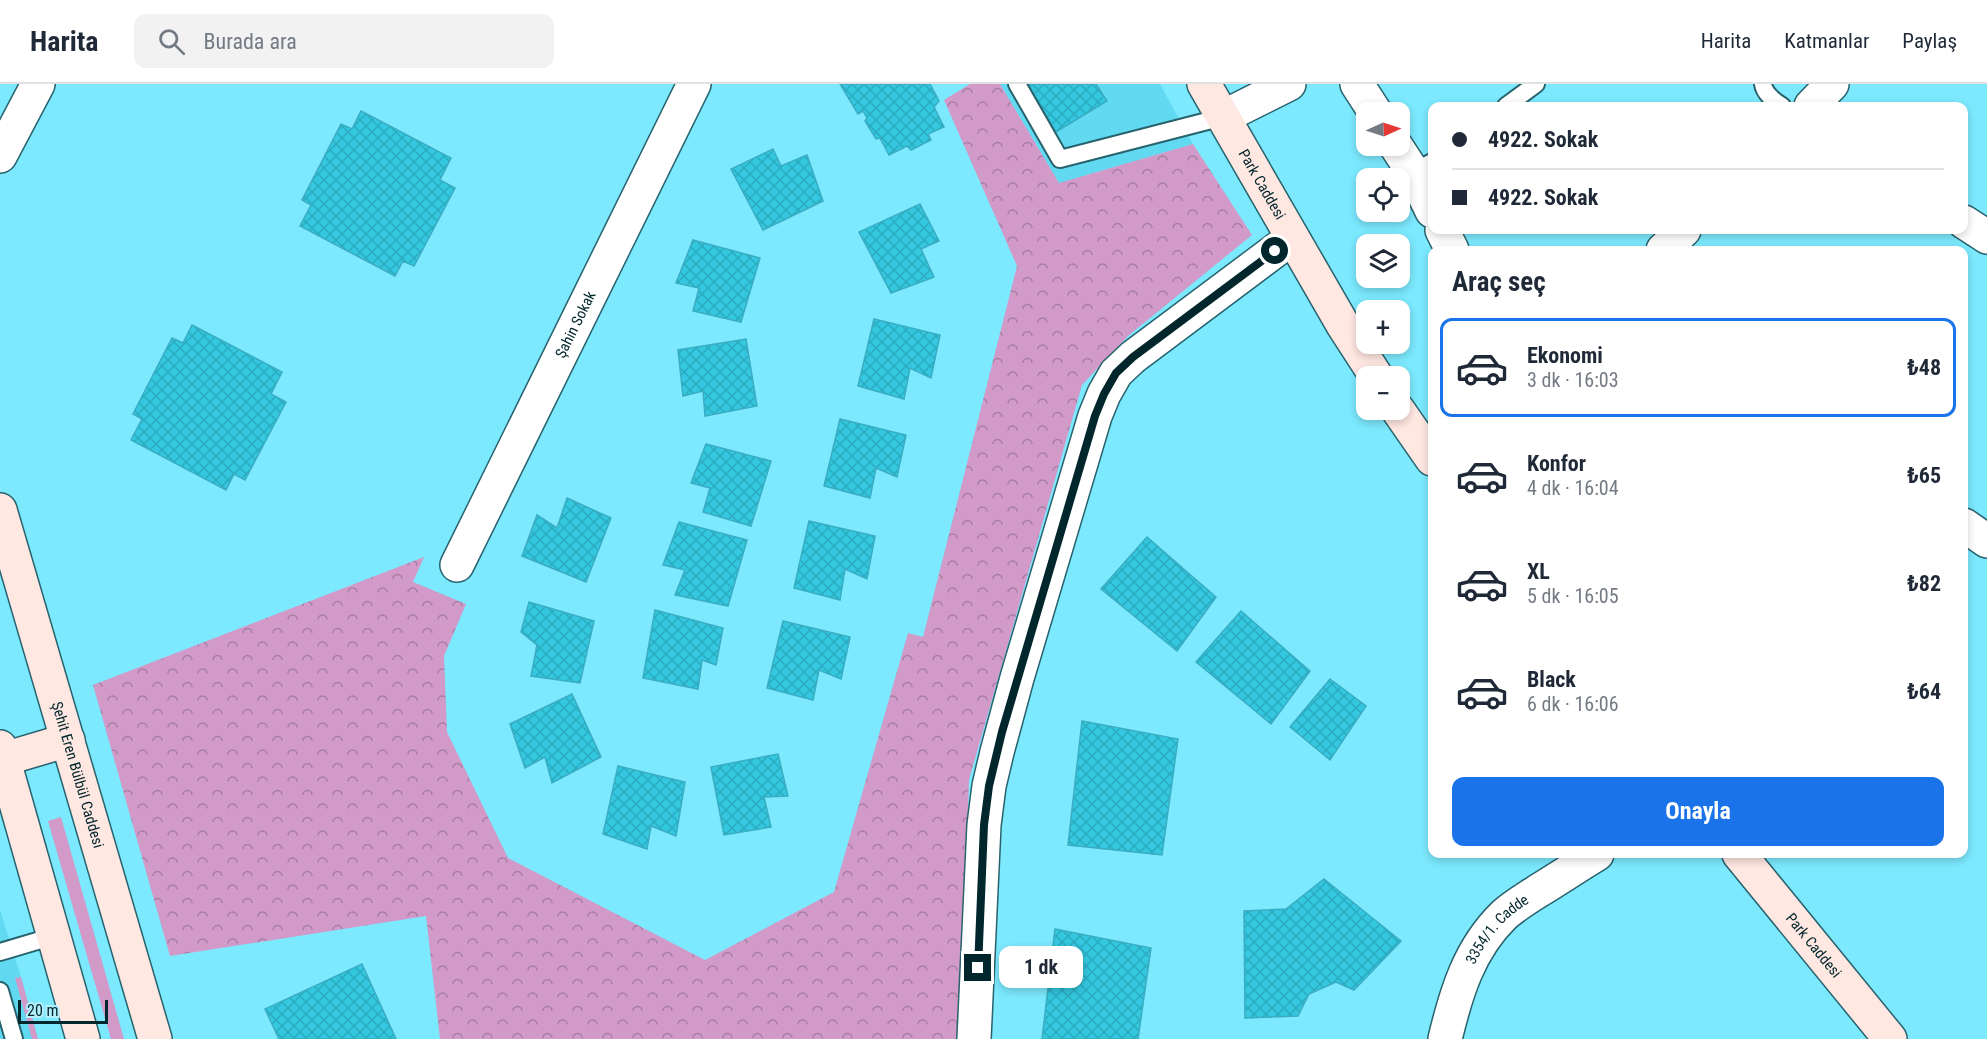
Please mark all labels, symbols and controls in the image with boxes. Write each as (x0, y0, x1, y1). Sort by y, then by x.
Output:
search box (134, 14, 554, 68)
text: Harita (30, 25, 98, 58)
icon: search (155, 25, 188, 58)
text: Burada ara (203, 29, 297, 54)
text: Harita (1701, 29, 1751, 53)
text: Katmanlar (1784, 29, 1869, 53)
text: Paylaş (1902, 29, 1957, 53)
north arrow (1356, 102, 1410, 156)
map controls (1356, 102, 1410, 420)
text: 4922. Sokak (1488, 127, 1598, 152)
street label: Park Caddesi (1235, 146, 1289, 223)
button: locate (1356, 168, 1410, 222)
text: 4922. Sokak (1488, 185, 1598, 210)
button: layers (1356, 234, 1410, 288)
route start (1261, 237, 1288, 264)
text: Araç seç (1452, 266, 1546, 298)
street label: Şahin Sokak (551, 288, 600, 361)
button: + (1356, 300, 1410, 354)
icon: car (1455, 341, 1509, 395)
text: Ekonomi (1527, 343, 1603, 368)
text: ₺48 (1907, 355, 1941, 380)
button: − (1356, 366, 1410, 420)
text: 3 dk · 16:03 (1527, 368, 1619, 392)
icon: car (1455, 449, 1509, 503)
text: Konfor (1527, 451, 1586, 476)
text: ₺65 (1907, 463, 1941, 488)
text: 4 dk · 16:04 (1527, 476, 1619, 500)
icon: car (1455, 557, 1509, 611)
text: XL (1527, 559, 1550, 584)
text: ₺82 (1907, 571, 1941, 596)
text: 5 dk · 16:05 (1527, 584, 1619, 608)
icon: car (1455, 665, 1509, 719)
text: Black (1527, 667, 1576, 692)
text: ₺64 (1907, 679, 1941, 704)
text: 6 dk · 16:06 (1527, 692, 1619, 716)
street label: Şehit Eren Bülbül Caddesi (48, 700, 108, 850)
button: Onayla (1452, 777, 1944, 846)
street label: 3354/1. Cadde (1462, 891, 1532, 967)
street label: Park Caddesi (1782, 909, 1845, 981)
callout: 1 dk (999, 947, 1083, 989)
route end (964, 954, 991, 981)
text: 1 dk (1024, 955, 1058, 979)
scale bar (18, 997, 108, 1024)
text: 20 m (27, 1001, 59, 1020)

